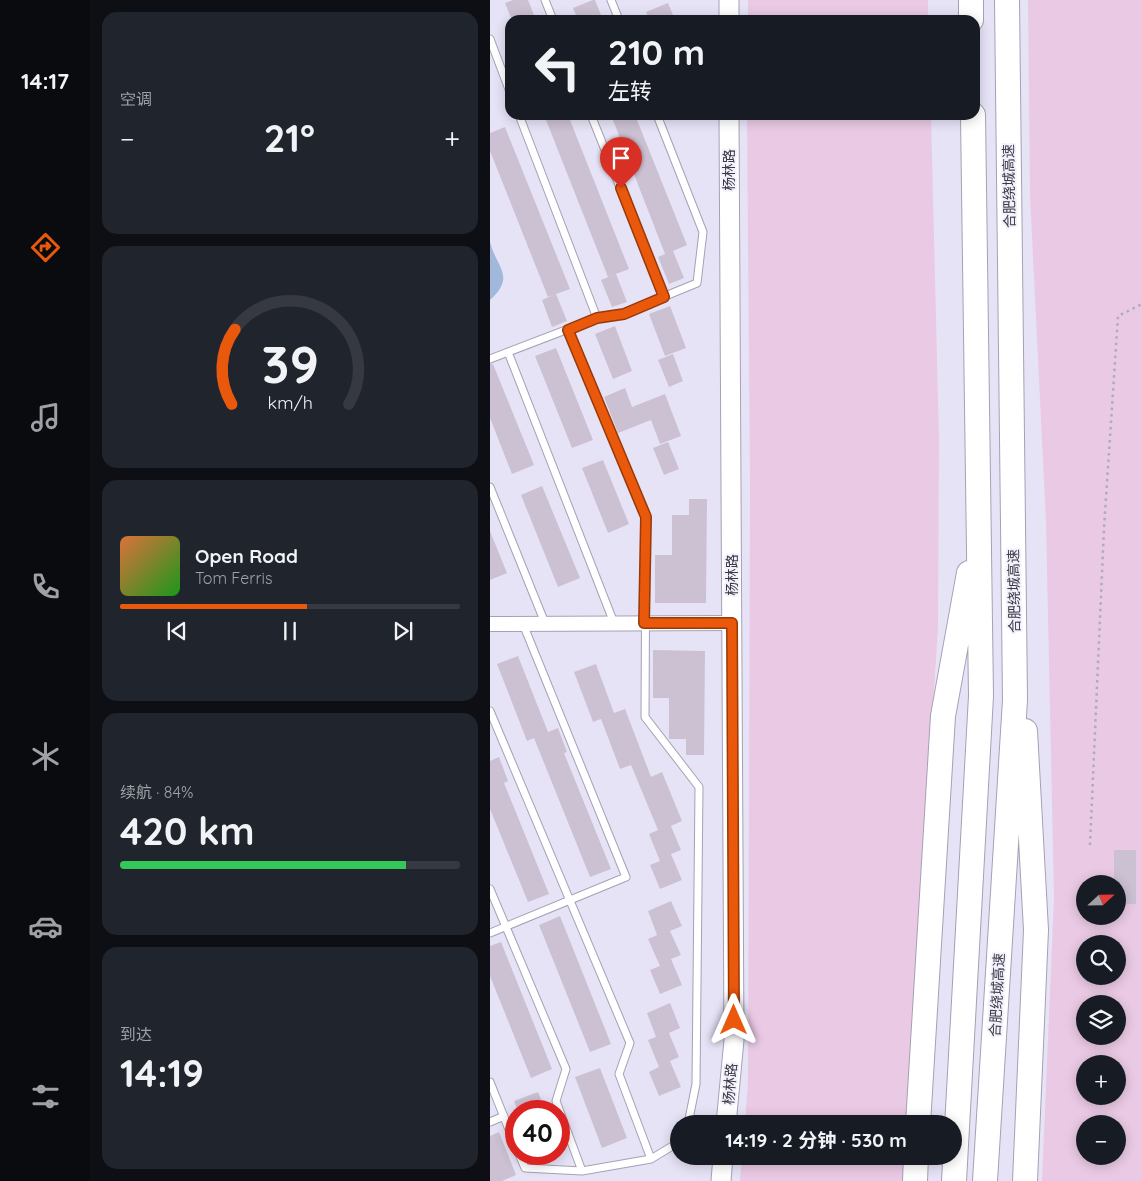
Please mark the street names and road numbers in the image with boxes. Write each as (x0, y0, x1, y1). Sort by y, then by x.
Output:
street label: 合肥绕城高速 (999, 144, 1019, 228)
street label: 杨林路 (720, 149, 738, 191)
street label: 合肥绕城高速 (1004, 549, 1024, 633)
street label: 杨林路 (723, 554, 741, 596)
street label: 合肥绕城高速 (986, 953, 1008, 1037)
street label: 杨林路 (719, 1062, 741, 1106)

